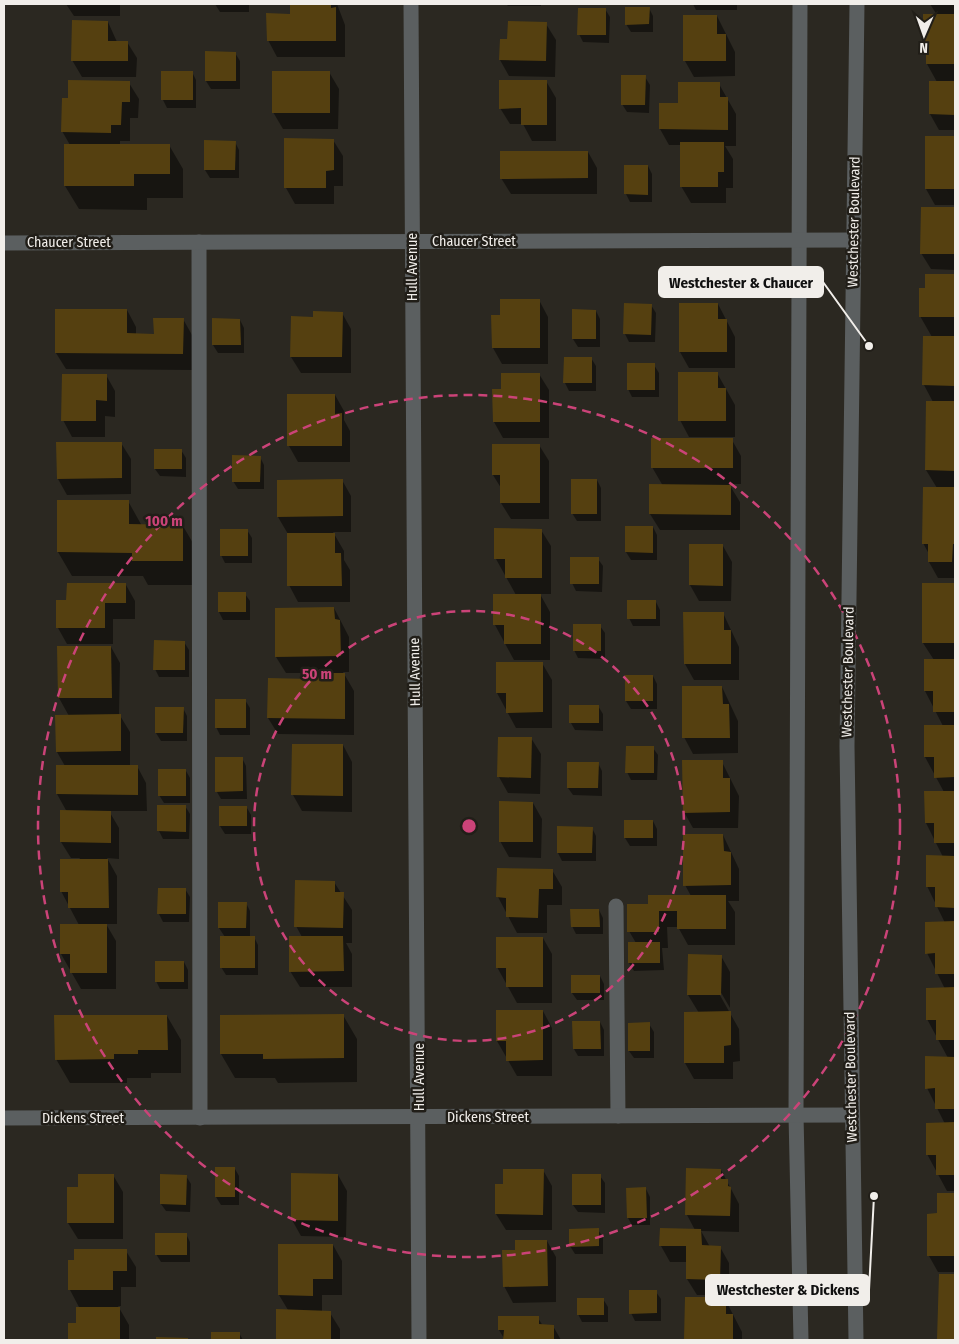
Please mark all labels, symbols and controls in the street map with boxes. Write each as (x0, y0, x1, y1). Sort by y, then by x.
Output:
north arrow (899, 10, 949, 60)
text: N (919, 39, 928, 56)
street label: Westchester Boulevard (844, 156, 864, 288)
street label: Hull Avenue (404, 233, 421, 301)
street label: Chaucer Street (432, 233, 516, 250)
street label: Chaucer Street (27, 234, 111, 251)
callout: Westchester & Chaucer (659, 267, 823, 297)
text: Westchester & Chaucer (669, 274, 814, 292)
text: 100 m (145, 512, 183, 530)
street label: Westchester Boulevard (838, 606, 858, 738)
street label: Hull Avenue (406, 637, 424, 706)
text: 50 m (302, 665, 332, 683)
centre of rings (460, 817, 478, 835)
street label: Westchester Boulevard (841, 1011, 861, 1143)
street label: Hull Avenue (411, 1043, 428, 1111)
street label: Dickens Street (447, 1109, 529, 1126)
street label: Dickens Street (42, 1110, 124, 1127)
callout: Westchester & Dickens (706, 1275, 869, 1305)
text: Westchester & Dickens (717, 1281, 860, 1299)

